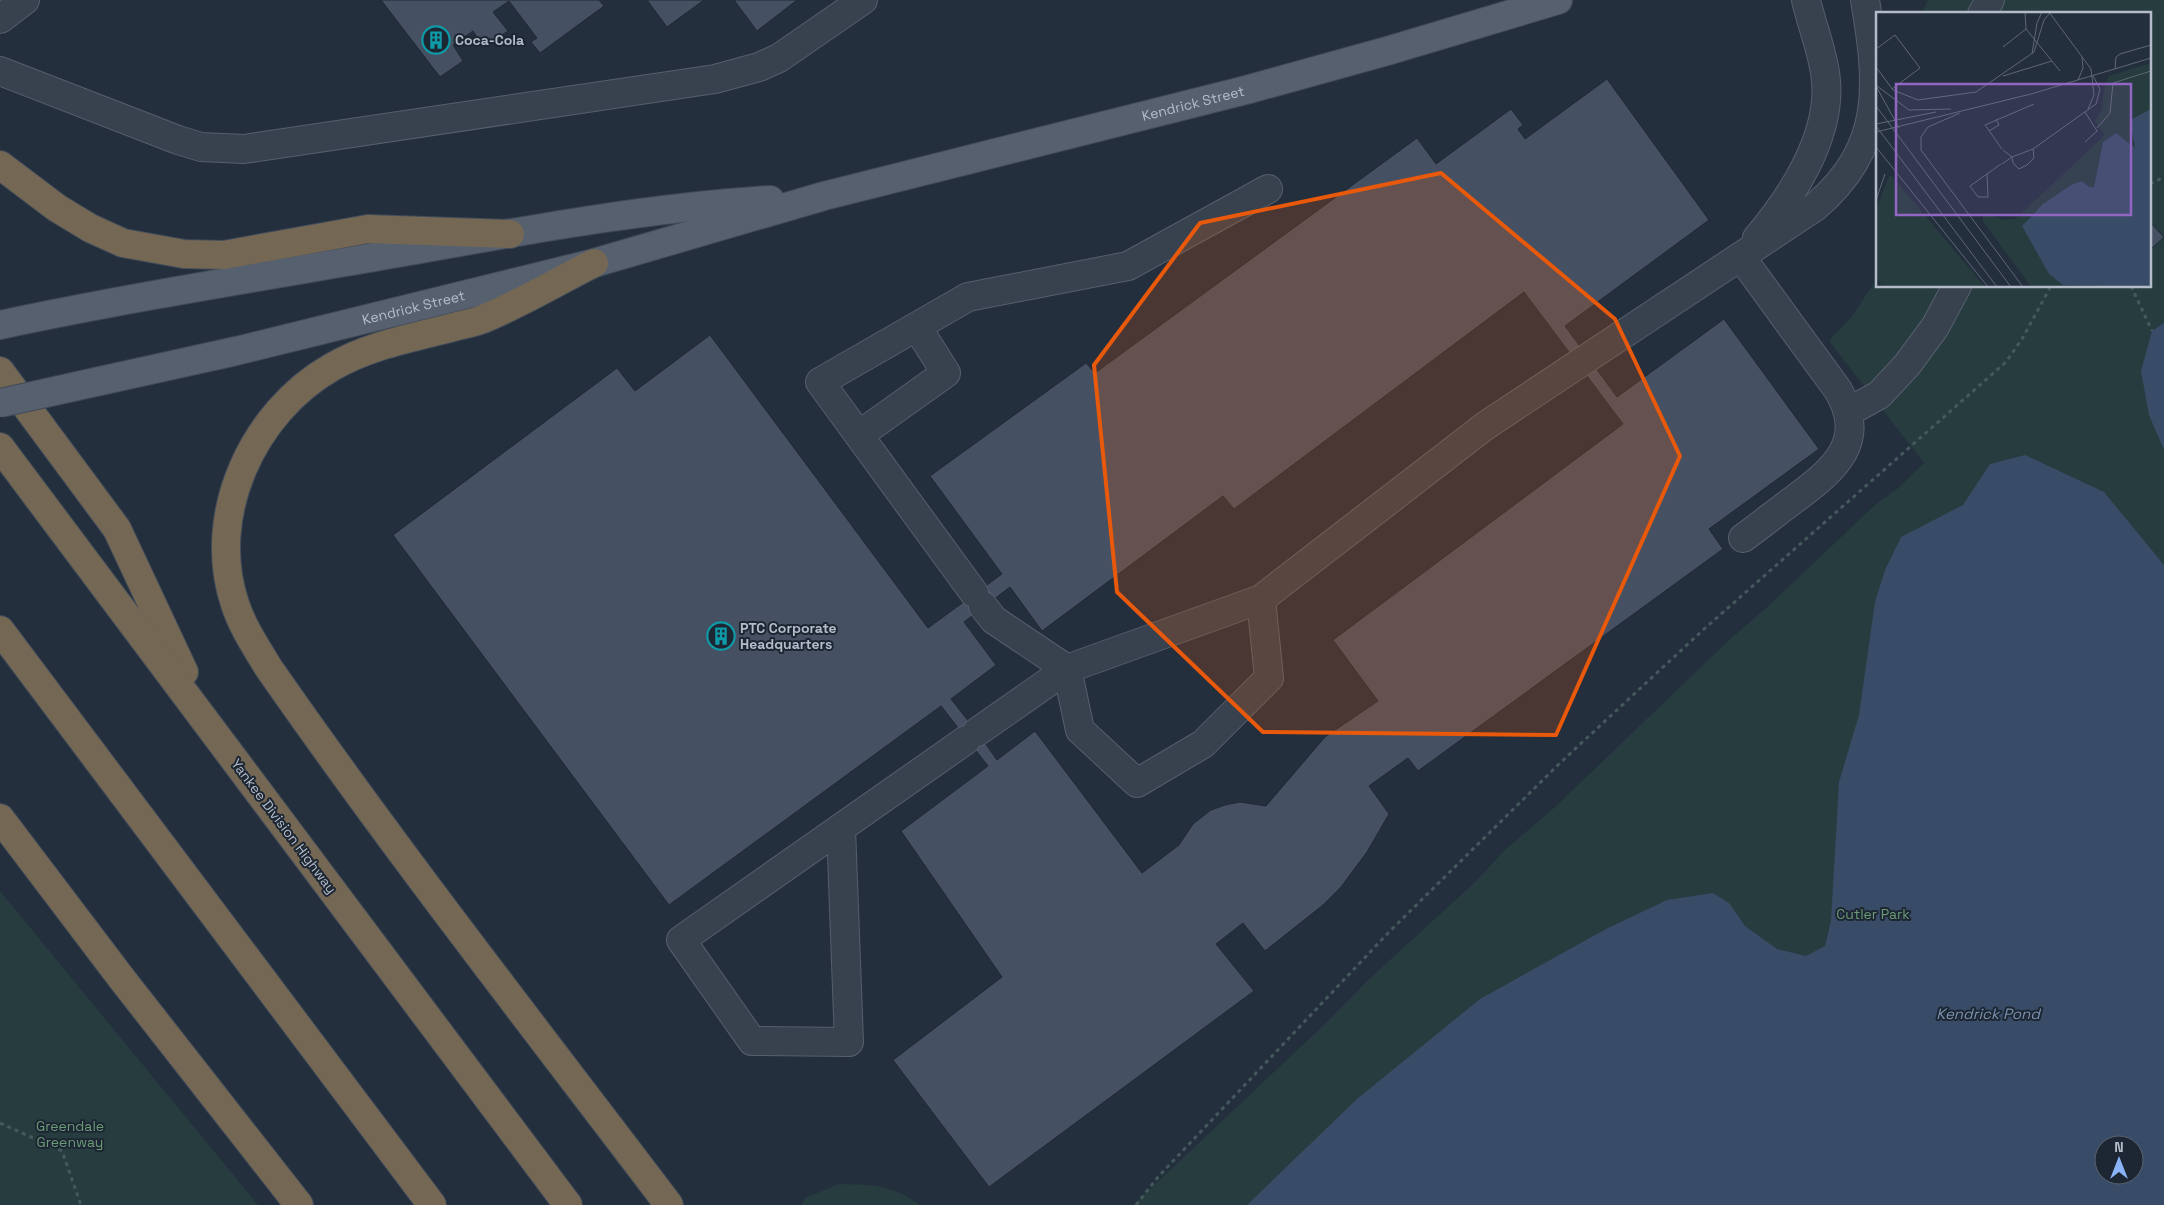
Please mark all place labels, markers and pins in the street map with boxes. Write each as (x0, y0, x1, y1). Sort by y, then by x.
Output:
building icon: Coca-Cola (421, 25, 451, 55)
place label: Coca-Cola (455, 31, 524, 49)
place label: PTC Corporate Headquarters (740, 619, 837, 653)
building icon: PTC Corporate Headquarters (706, 621, 736, 651)

